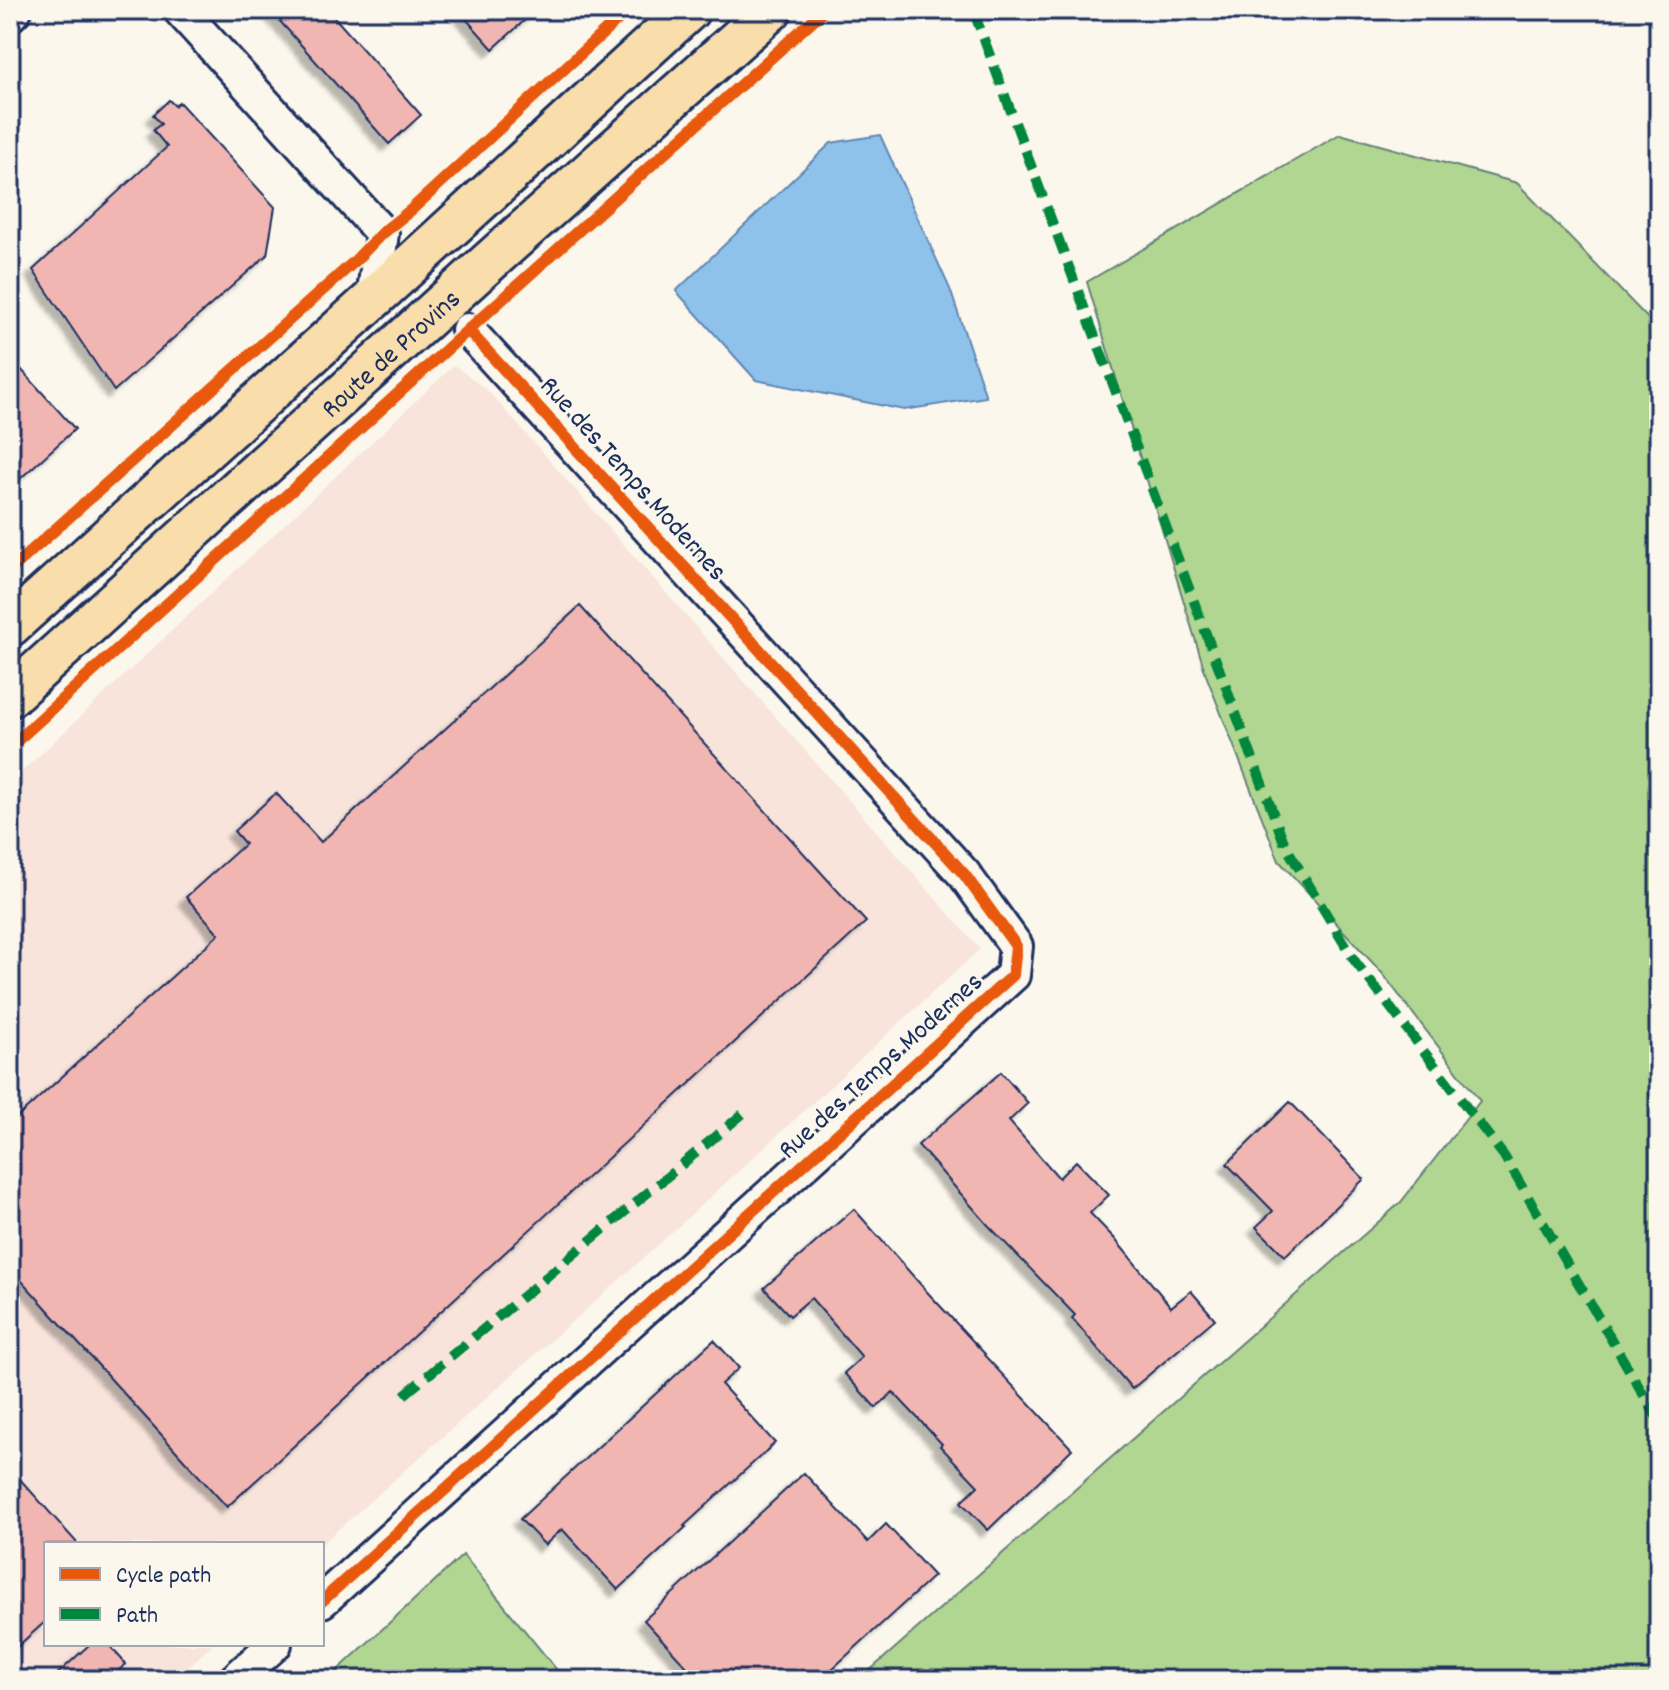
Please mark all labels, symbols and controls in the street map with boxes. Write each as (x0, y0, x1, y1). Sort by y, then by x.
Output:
street label: Route de Provins (314, 282, 471, 430)
street label: Rue des Temps Modernes (528, 369, 734, 592)
street label: Rue des Temps Modernes (771, 965, 994, 1171)
legend (44, 1542, 324, 1646)
text: Cycle path (116, 1560, 211, 1594)
text: Path (116, 1600, 158, 1634)

